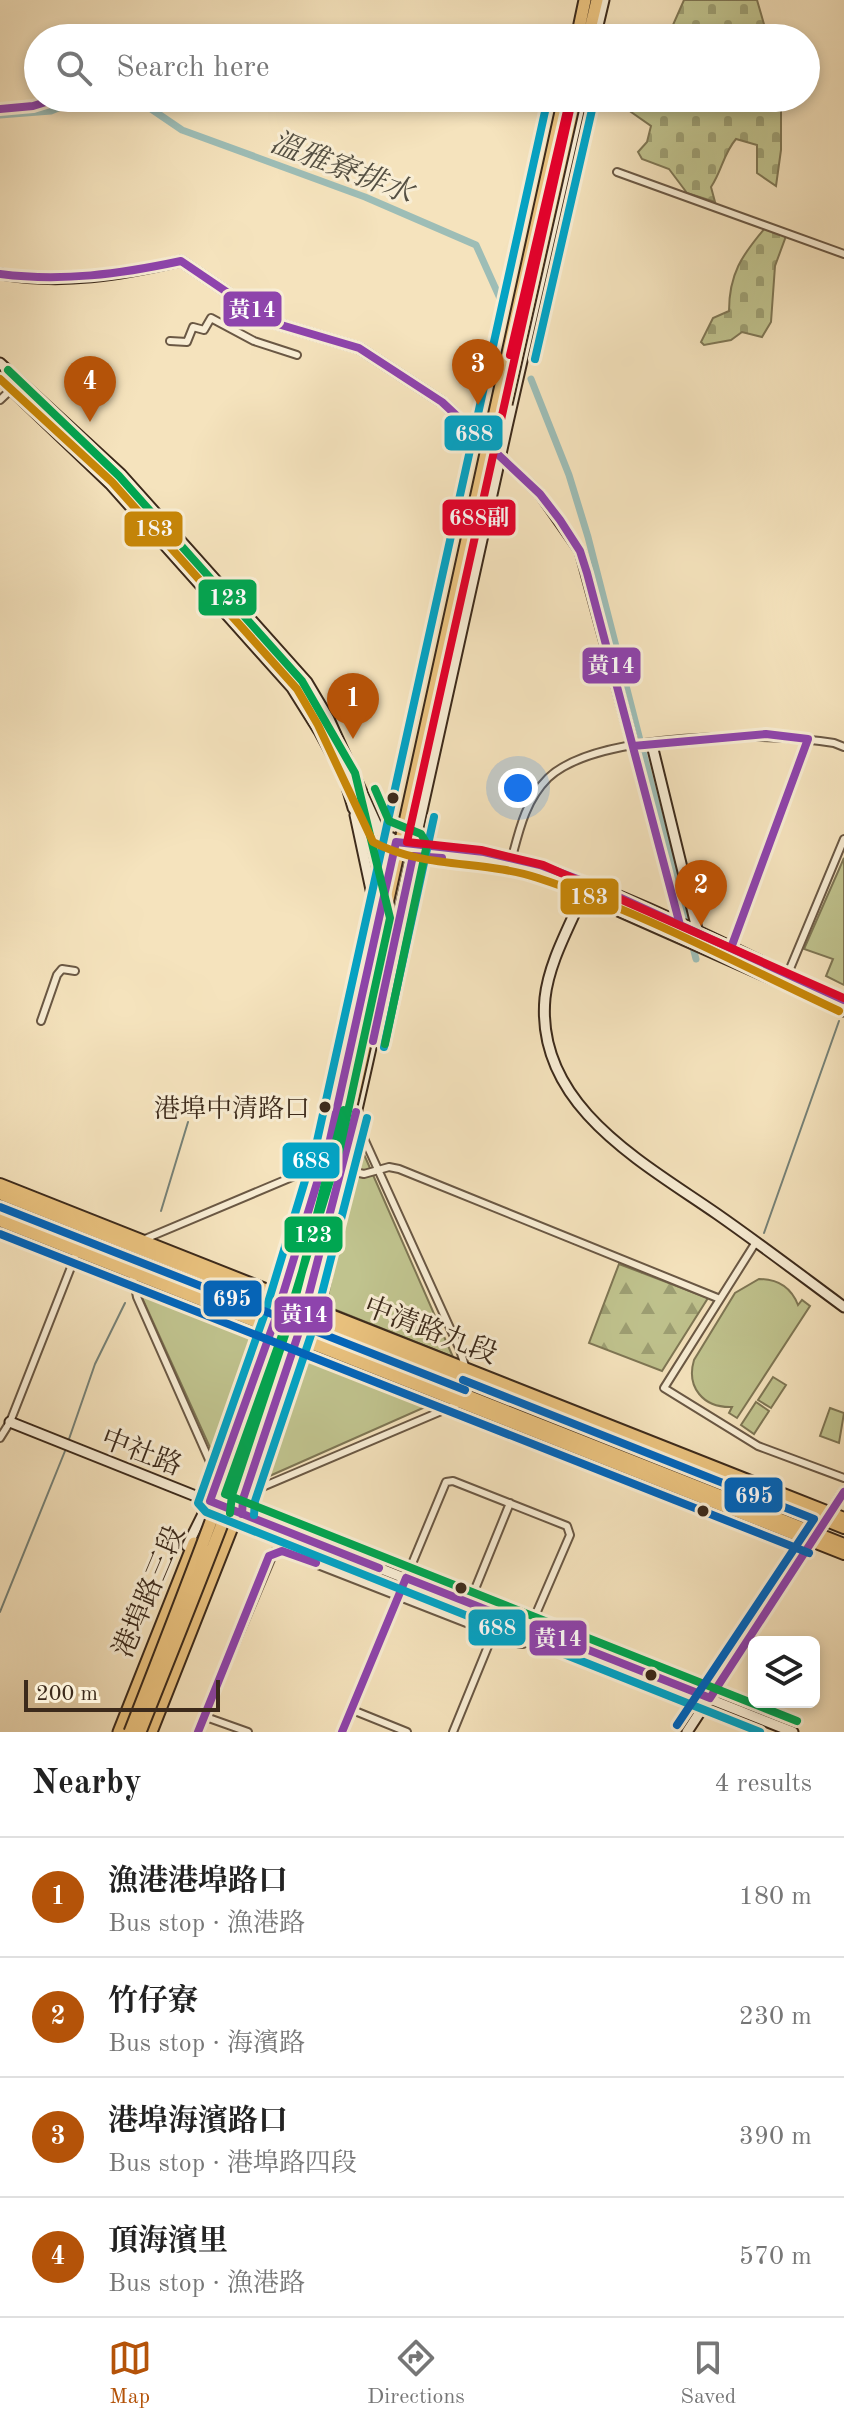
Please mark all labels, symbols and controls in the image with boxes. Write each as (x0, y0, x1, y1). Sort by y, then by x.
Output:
search box (24, 24, 820, 112)
icon: search (52, 46, 96, 90)
text: Search here (116, 53, 270, 83)
water label: 溫雅寮排水 (266, 125, 421, 211)
line badge: 黃14 (222, 290, 283, 328)
text: 黃14 (228, 298, 276, 322)
pin: 3 (452, 339, 504, 405)
pin: 4 (64, 356, 116, 422)
line badge: 688 (443, 414, 504, 452)
text: 688 (455, 424, 493, 446)
line badge: 688副 (441, 498, 517, 537)
text: 688副 (449, 506, 509, 530)
line badge: 183 (123, 510, 184, 548)
text: 183 (135, 519, 173, 541)
line badge: 123 (197, 578, 258, 617)
text: 123 (209, 588, 247, 610)
line badge: 黃14 (581, 646, 642, 685)
text: 黃14 (587, 654, 635, 678)
pin: 1 (327, 673, 379, 739)
your location (498, 768, 538, 808)
unlabelled marker (385, 790, 401, 806)
pin: 2 (675, 860, 727, 926)
line badge: 183 (559, 877, 620, 916)
text: 183 (570, 887, 608, 909)
place label: 港埠中清路口 (154, 1095, 310, 1123)
marker: 港埠中清路口 (317, 1099, 333, 1115)
line badge: 688 (281, 1141, 341, 1180)
text: 688 (292, 1151, 330, 1173)
line badge: 123 (283, 1215, 344, 1254)
text: 123 (294, 1225, 332, 1247)
line badge: 695 (202, 1279, 263, 1318)
text: 695 (213, 1289, 251, 1311)
street label: 中清路九段 (360, 1291, 501, 1370)
line badge: 黃14 (273, 1295, 334, 1334)
text: 黃14 (280, 1303, 328, 1327)
street label: 中社路 (97, 1423, 186, 1482)
line badge: 695 (723, 1476, 784, 1514)
text: 695 (735, 1486, 773, 1508)
unlabelled marker (695, 1503, 711, 1519)
street label: 港埠路三段 (108, 1521, 191, 1662)
unlabelled marker (453, 1580, 469, 1596)
line badge: 688 (467, 1608, 527, 1647)
text: 688 (478, 1618, 516, 1640)
line badge: 黃14 (528, 1619, 588, 1657)
text: 黃14 (534, 1627, 582, 1651)
map controls (748, 1636, 820, 1708)
button: layers (748, 1636, 820, 1708)
unlabelled marker (643, 1667, 659, 1683)
scale bar (24, 1676, 220, 1712)
text: 200 m (36, 1683, 98, 1705)
text: Nearby (32, 1767, 142, 1801)
text: 4 results (714, 1771, 812, 1797)
text: 漁港港埠路口 (108, 1867, 288, 1897)
text: 1 (50, 1884, 66, 1910)
text: 180 m (739, 1884, 812, 1910)
text: Bus stop · 漁港路 (108, 1911, 305, 1937)
text: 竹仔寮 (108, 1987, 198, 2017)
text: 2 (50, 2004, 66, 2030)
text: 230 m (739, 2004, 812, 2030)
text: Bus stop · 海濱路 (108, 2031, 305, 2057)
text: 港埠海濱路口 (108, 2107, 288, 2137)
text: 3 (50, 2124, 66, 2150)
text: 390 m (739, 2124, 812, 2150)
text: Bus stop · 港埠路四段 (108, 2151, 357, 2177)
text: 頂海濱里 (108, 2227, 228, 2257)
text: 4 (50, 2244, 66, 2270)
text: 570 m (739, 2244, 812, 2270)
text: Bus stop · 漁港路 (108, 2271, 305, 2297)
tab: Map (108, 2336, 152, 2411)
tab: Directions (367, 2336, 465, 2411)
tab: Saved (680, 2336, 736, 2411)

